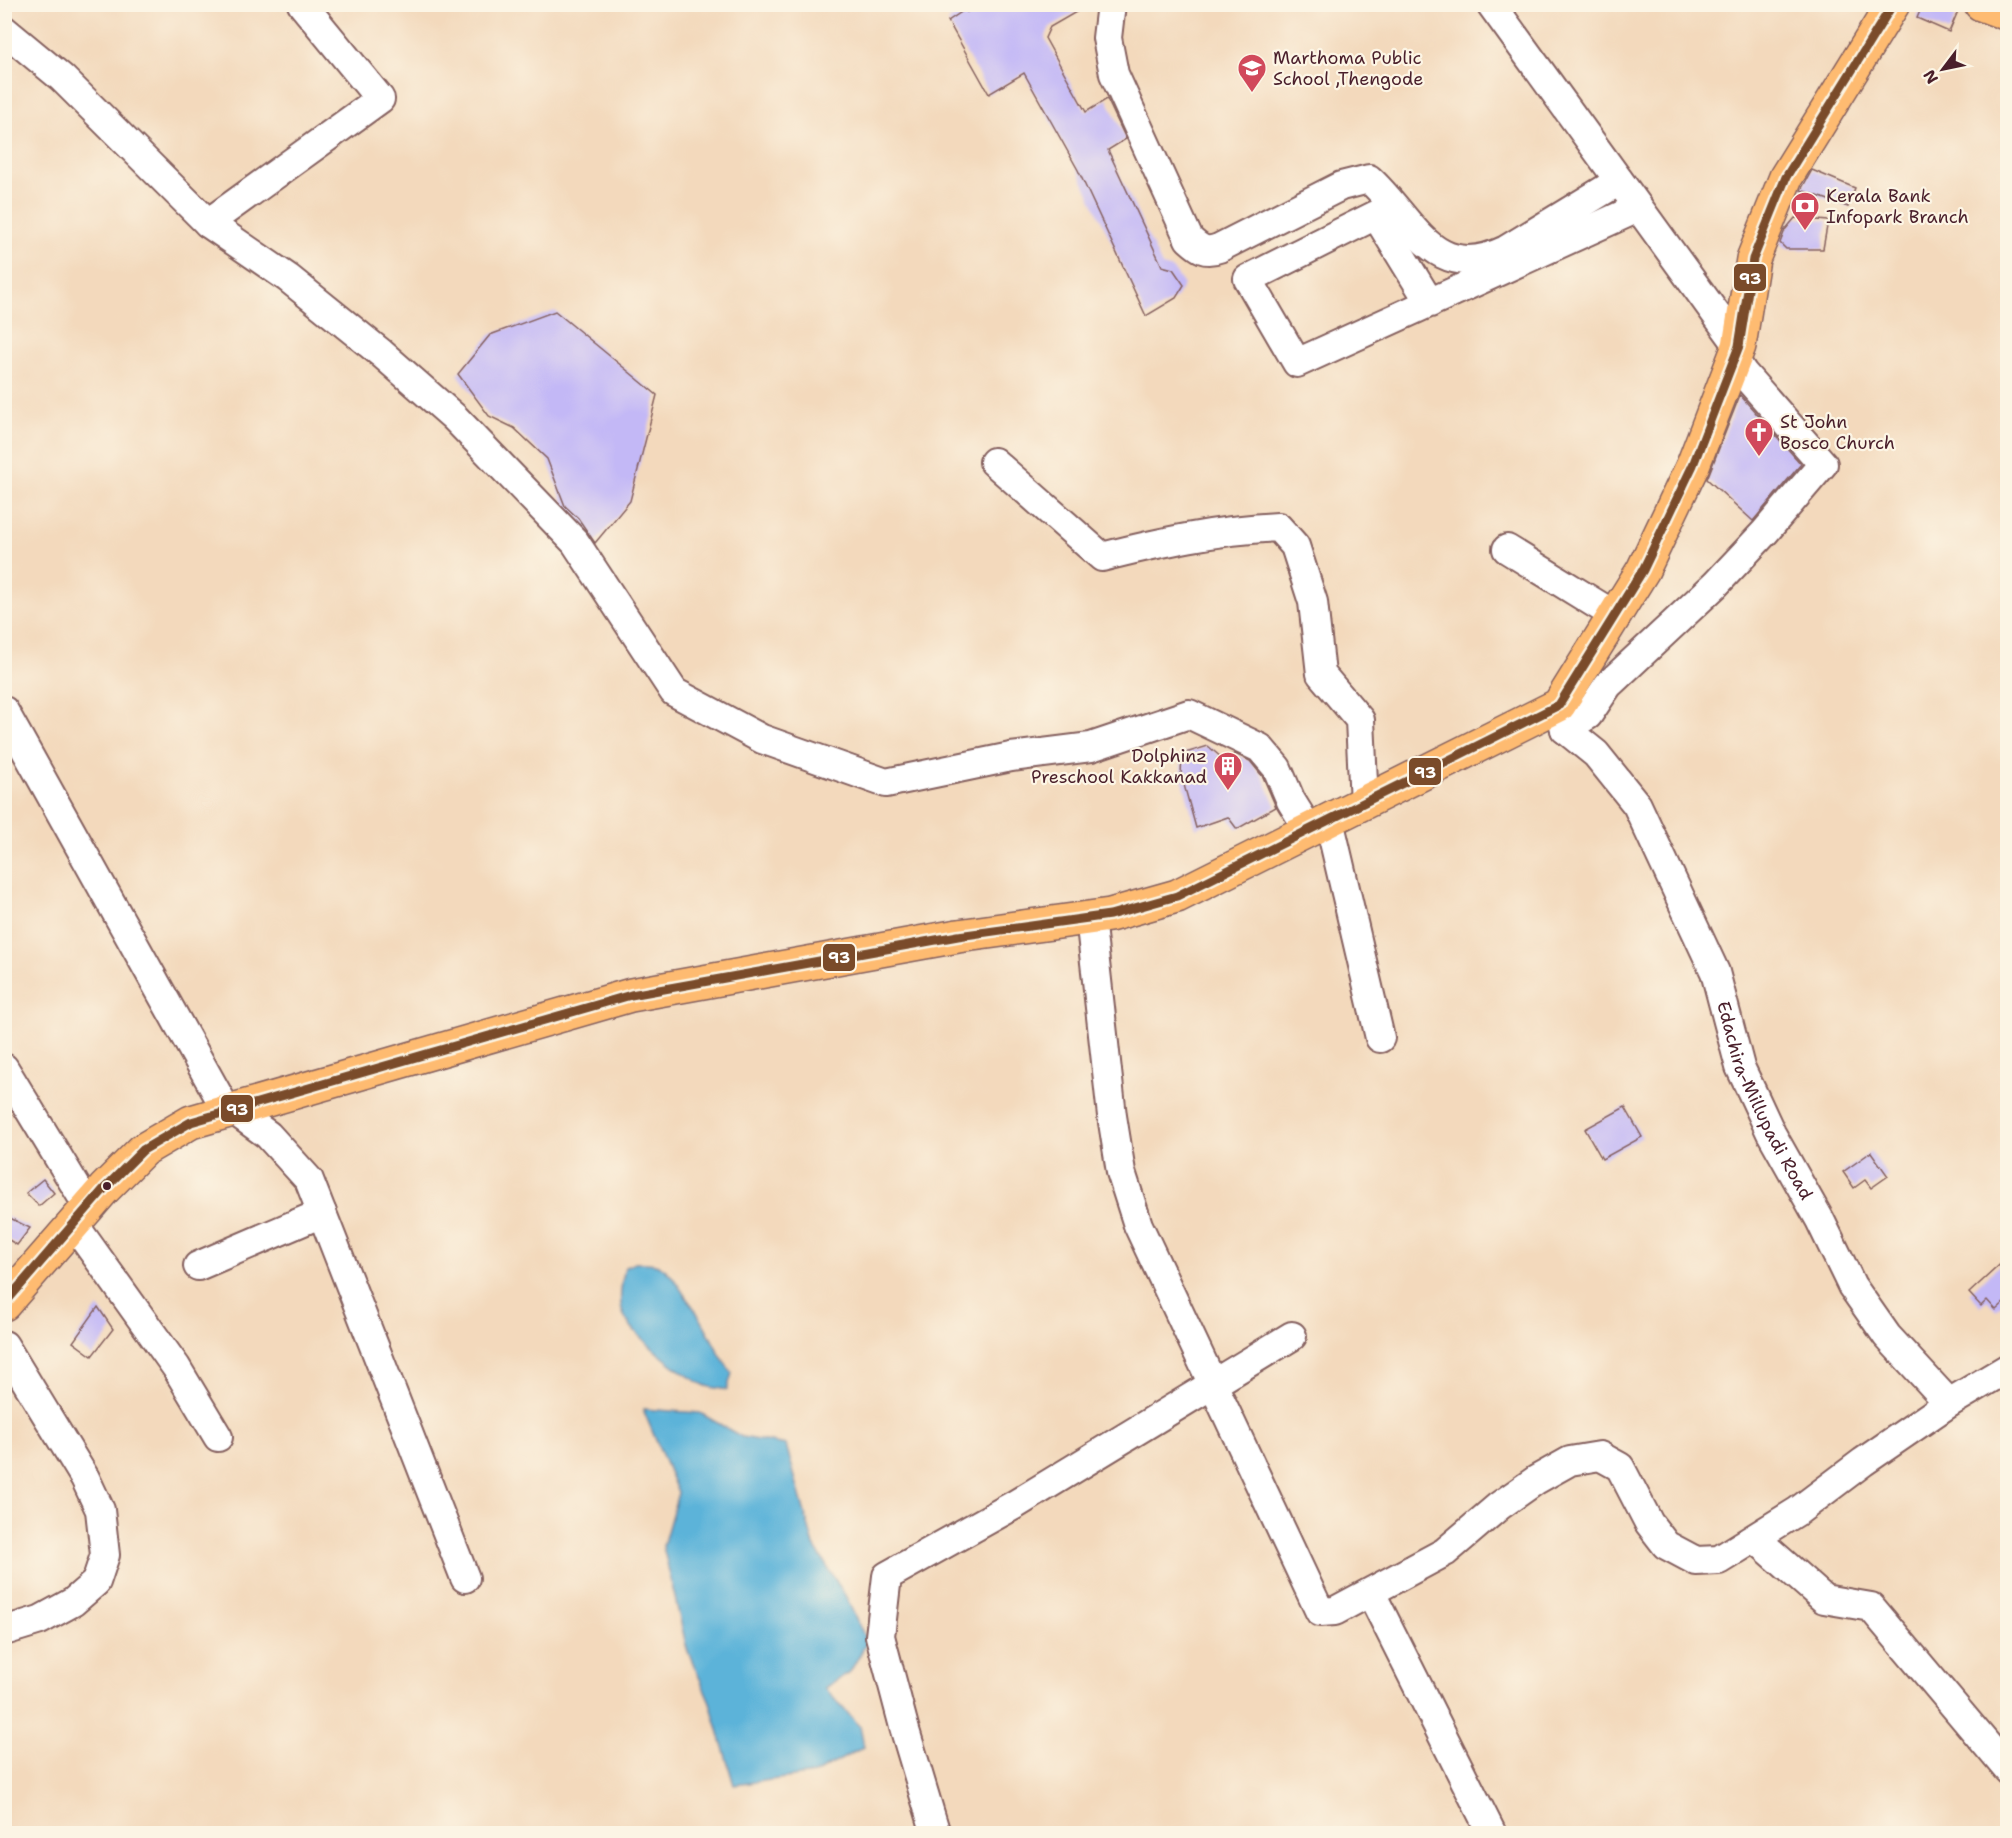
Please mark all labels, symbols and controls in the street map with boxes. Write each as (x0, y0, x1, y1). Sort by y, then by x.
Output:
north arrow (1913, 39, 1973, 99)
place label: Marthoma Public School ,Thengode (1273, 46, 1423, 91)
school or university icon: Marthoma Public School ,Thengode (1236, 52, 1268, 94)
text: N (1918, 66, 1943, 88)
place label: Kerala Bank Infopark Branch (1826, 184, 1969, 229)
bank icon: Kerala Bank Infopark Branch (1789, 190, 1821, 232)
line badge: 93 (1733, 263, 1767, 292)
text: 93 (1739, 268, 1761, 289)
place label: St John Bosco Church (1780, 410, 1895, 455)
church icon: St John Bosco Church (1743, 416, 1775, 458)
place label: Dolphinz Preschool Kakkanad (1031, 744, 1207, 789)
building icon: Dolphinz Preschool Kakkanad (1212, 750, 1244, 792)
line badge: 93 (1408, 757, 1442, 786)
text: 93 (1414, 762, 1436, 783)
line badge: 93 (822, 943, 856, 972)
text: 93 (828, 947, 850, 968)
street label: Edachira-Millupadi Road (1711, 999, 1818, 1204)
line badge: 93 (220, 1094, 254, 1123)
text: 93 (226, 1099, 248, 1120)
unlabelled marker (101, 1180, 113, 1192)

